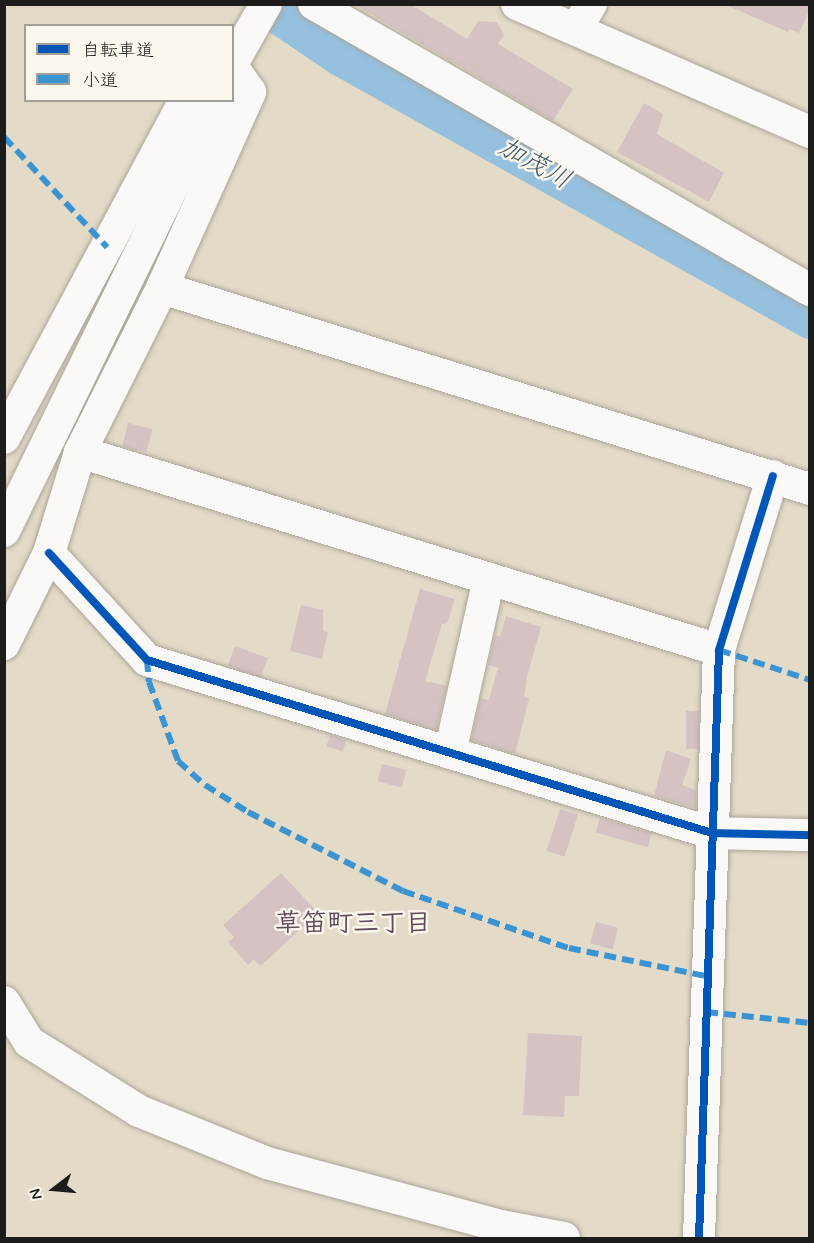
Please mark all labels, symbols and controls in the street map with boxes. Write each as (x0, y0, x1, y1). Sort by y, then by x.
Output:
legend (24, 24, 234, 102)
text: 自転車道 (82, 39, 154, 63)
text: 小道 (82, 69, 118, 93)
water label: 加茂川 (492, 132, 576, 198)
district label: 草笛町三丁目 (275, 909, 431, 941)
north arrow (24, 1159, 84, 1219)
text: N (25, 1186, 48, 1202)

